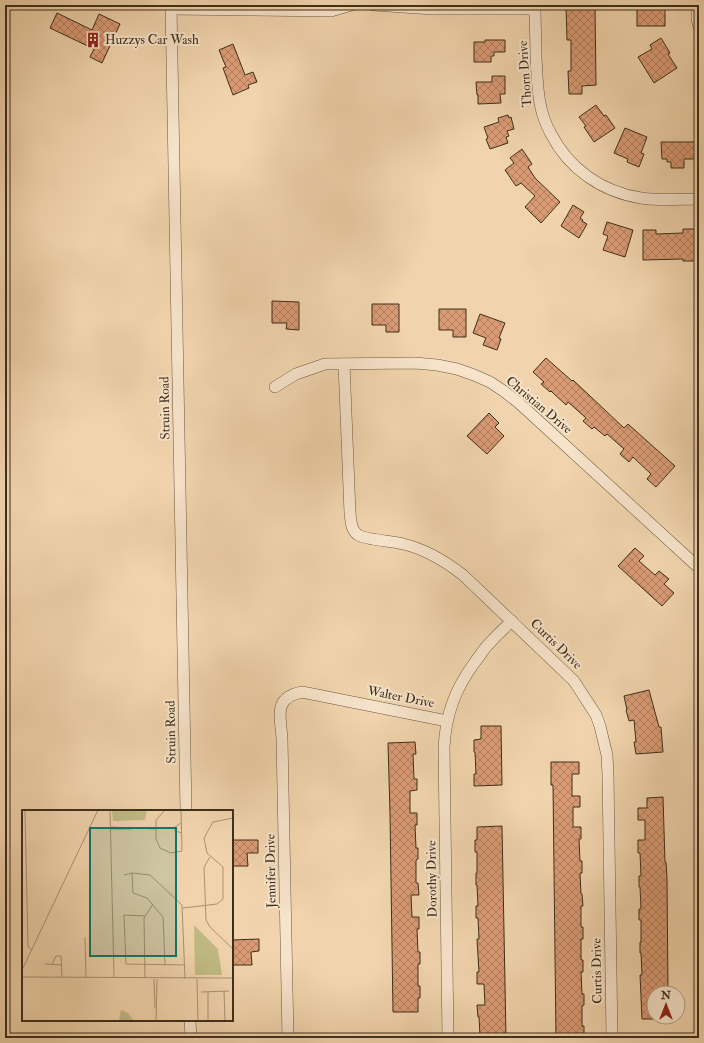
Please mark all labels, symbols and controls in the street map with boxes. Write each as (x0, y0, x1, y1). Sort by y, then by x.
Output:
building icon: Huzzys Car Wash (84, 31, 102, 49)
place label: Huzzys Car Wash (105, 32, 199, 49)
street label: Thorn Drive (515, 40, 535, 108)
street label: Christian Drive (503, 373, 576, 438)
street label: Struin Road (156, 376, 174, 440)
street label: Curtis Drive (527, 615, 586, 673)
street label: Walter Drive (365, 682, 436, 711)
street label: Struin Road (162, 700, 180, 764)
inset map (22, 810, 233, 1021)
street label: Jennifer Drive (262, 833, 280, 909)
street label: Dorothy Drive (423, 840, 442, 918)
street label: Curtis Drive (588, 937, 606, 1004)
north arrow (646, 985, 686, 1025)
text: N (660, 989, 672, 1002)

